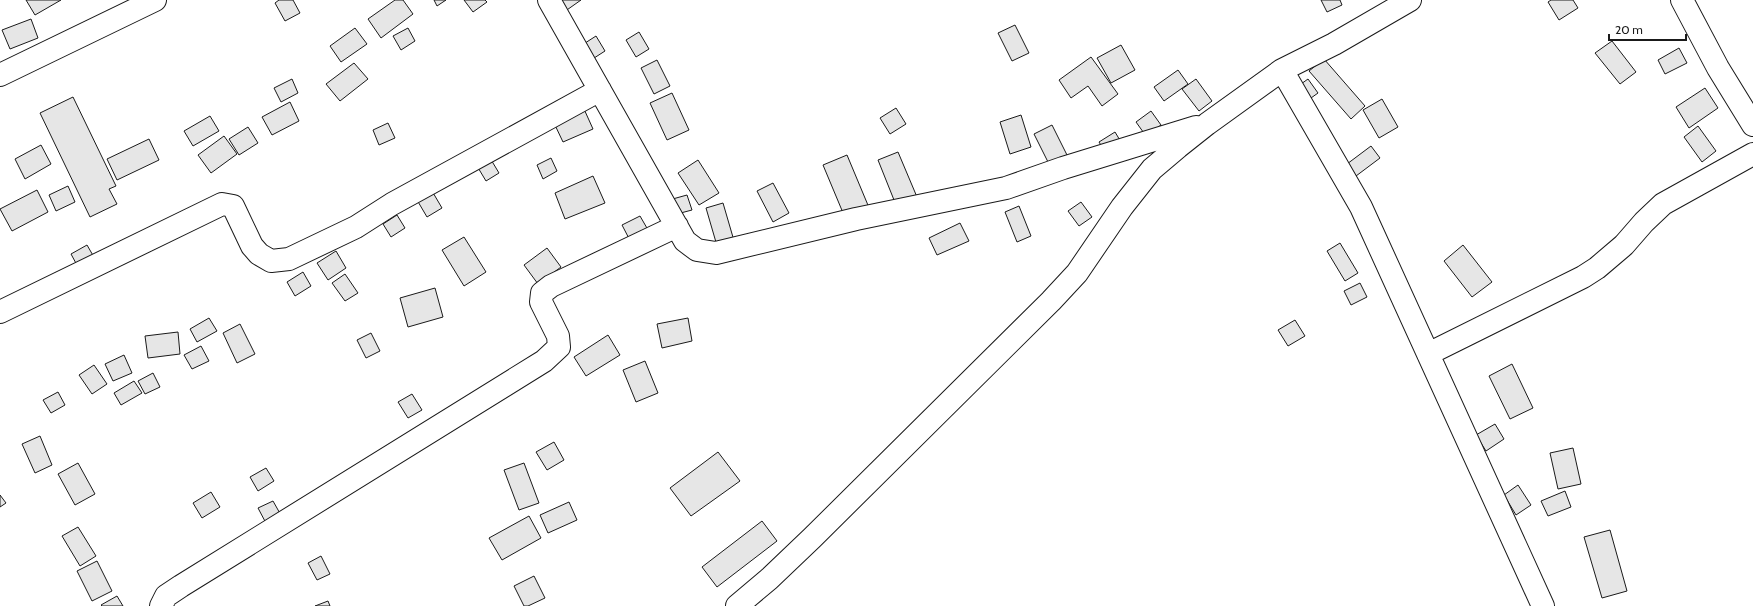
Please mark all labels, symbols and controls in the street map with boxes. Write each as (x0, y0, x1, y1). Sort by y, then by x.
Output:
scale bar (1609, 16, 1686, 42)
text: 20 m (1615, 22, 1643, 37)

